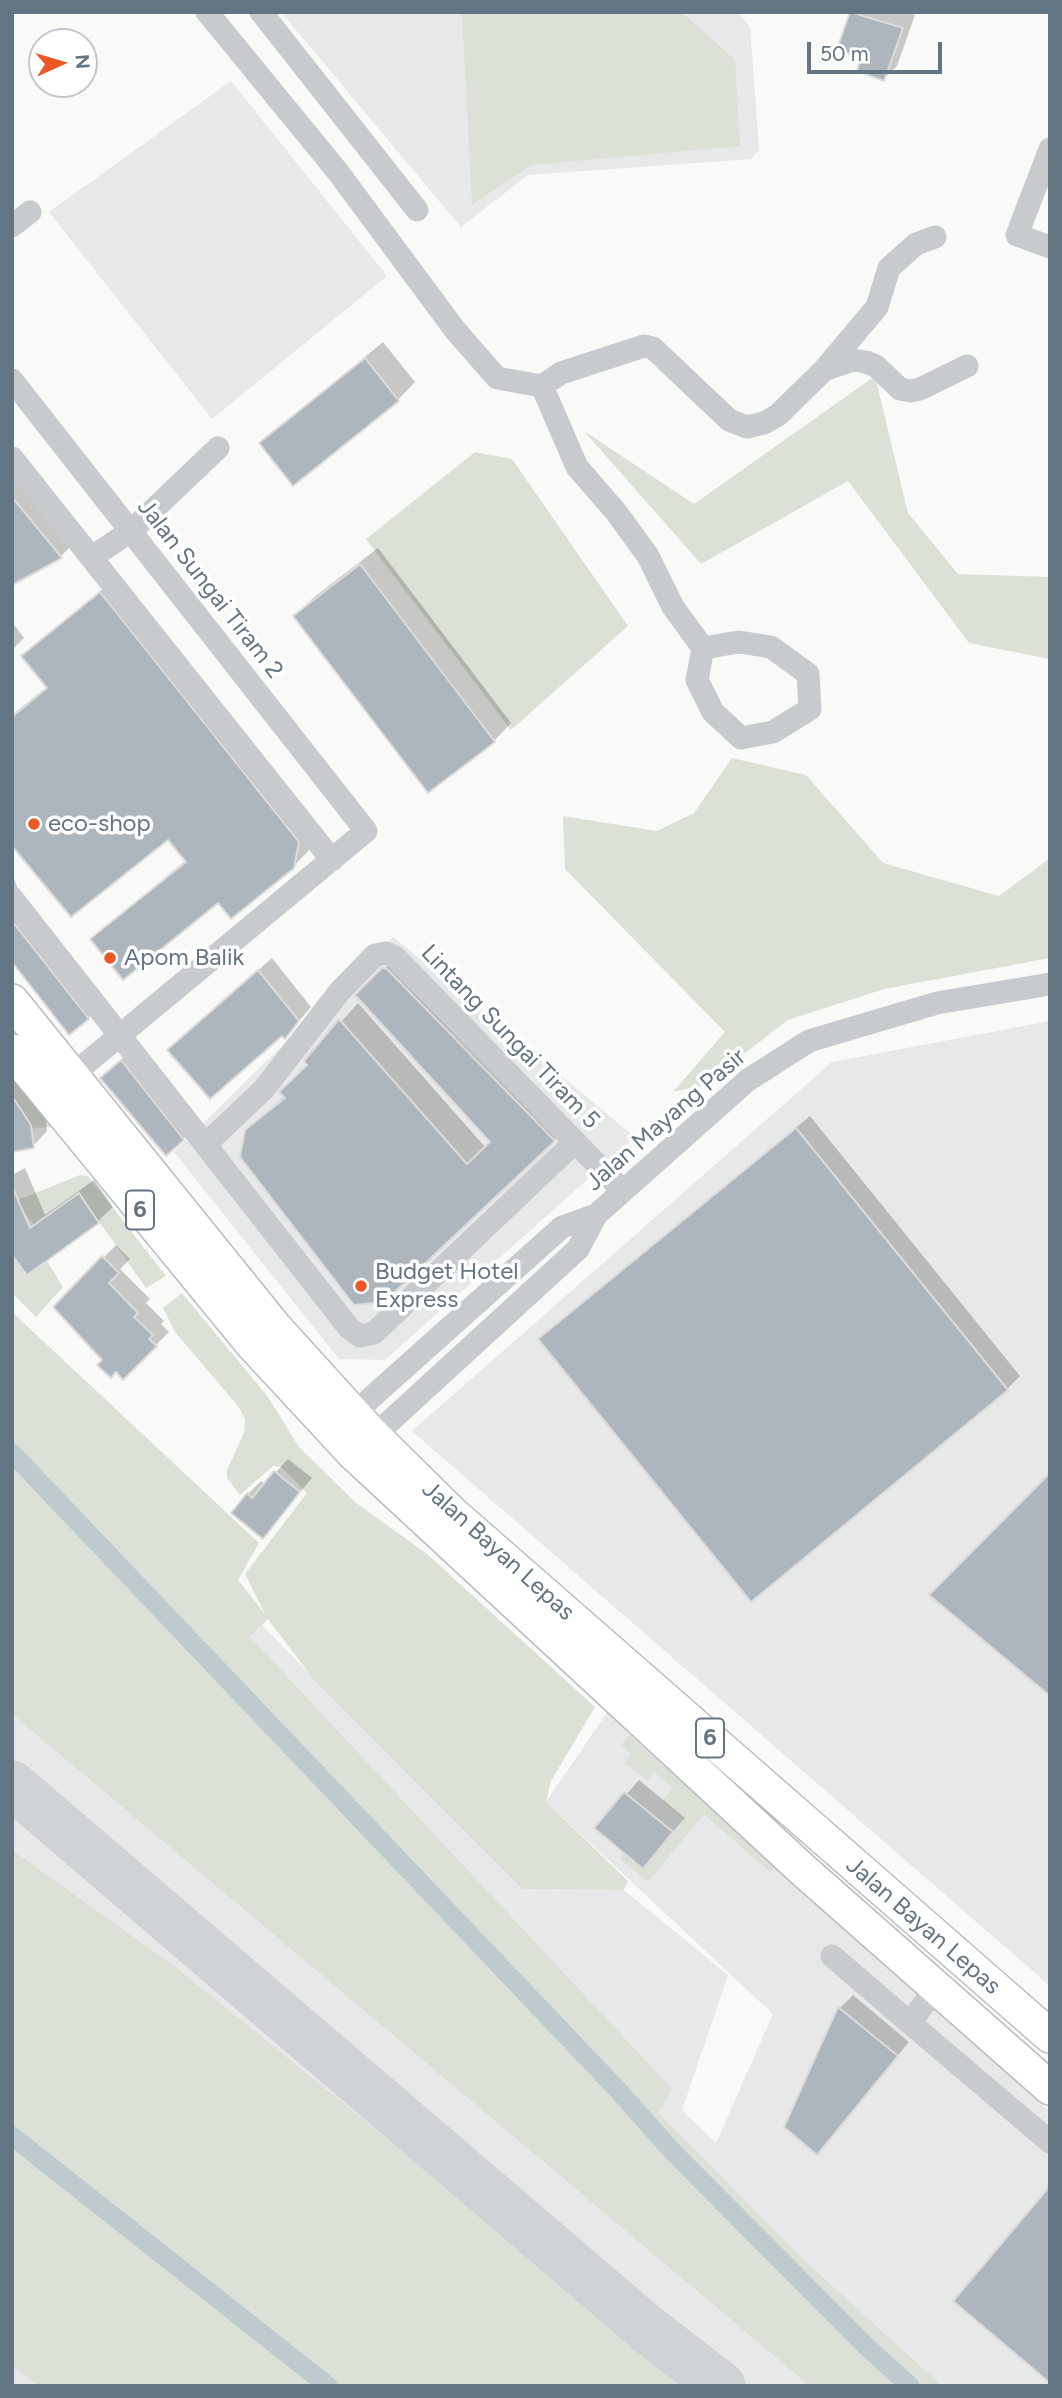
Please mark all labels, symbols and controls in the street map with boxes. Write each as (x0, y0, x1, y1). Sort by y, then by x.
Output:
north arrow (28, 28, 98, 98)
scale bar (810, 28, 945, 72)
text: 50 m (820, 41, 869, 66)
text: N (70, 54, 94, 70)
street label: Jalan Sungai Tiram 2 (131, 494, 289, 684)
place label: eco-shop (48, 810, 151, 838)
marker: eco-shop (26, 816, 42, 832)
street label: Lintang Sungai Tiram 5 (415, 939, 605, 1135)
place label: Apom Balik (124, 944, 244, 972)
marker: Apom Balik (102, 950, 118, 966)
street label: Jalan Mayang Pasir (580, 1043, 752, 1197)
road number: 6 (126, 1190, 154, 1230)
place label: Budget Hotel Express (375, 1258, 519, 1314)
marker: Budget Hotel Express (353, 1278, 369, 1294)
street label: Jalan Bayan Lepas (416, 1475, 580, 1627)
road number: 6 (696, 1718, 724, 1758)
street label: Jalan Bayan Lepas (840, 1851, 1006, 2001)

